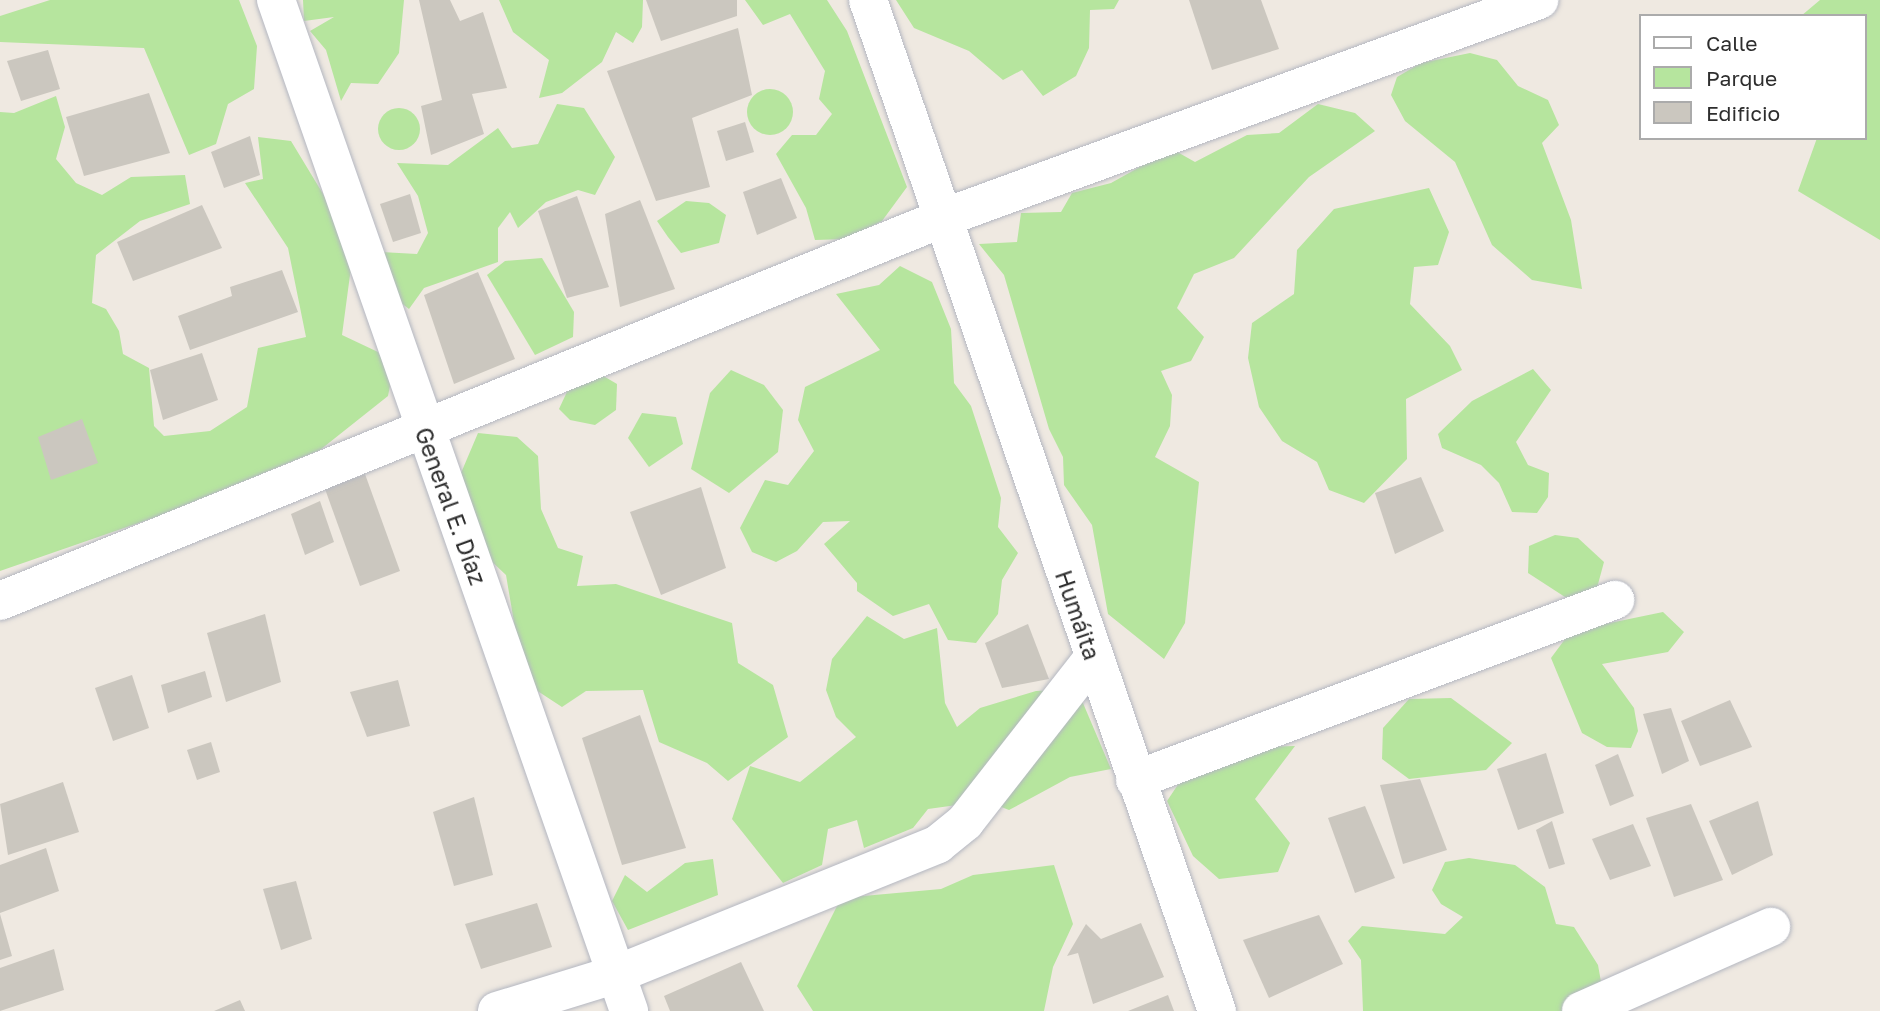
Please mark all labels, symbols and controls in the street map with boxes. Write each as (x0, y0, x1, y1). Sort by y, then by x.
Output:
legend (1638, 14, 1866, 140)
text: Calle (1706, 30, 1758, 56)
text: Parque (1706, 65, 1777, 91)
text: Edificio (1706, 100, 1780, 126)
street label: General E. Díaz (410, 423, 492, 589)
street label: Humáita (1050, 566, 1106, 664)

